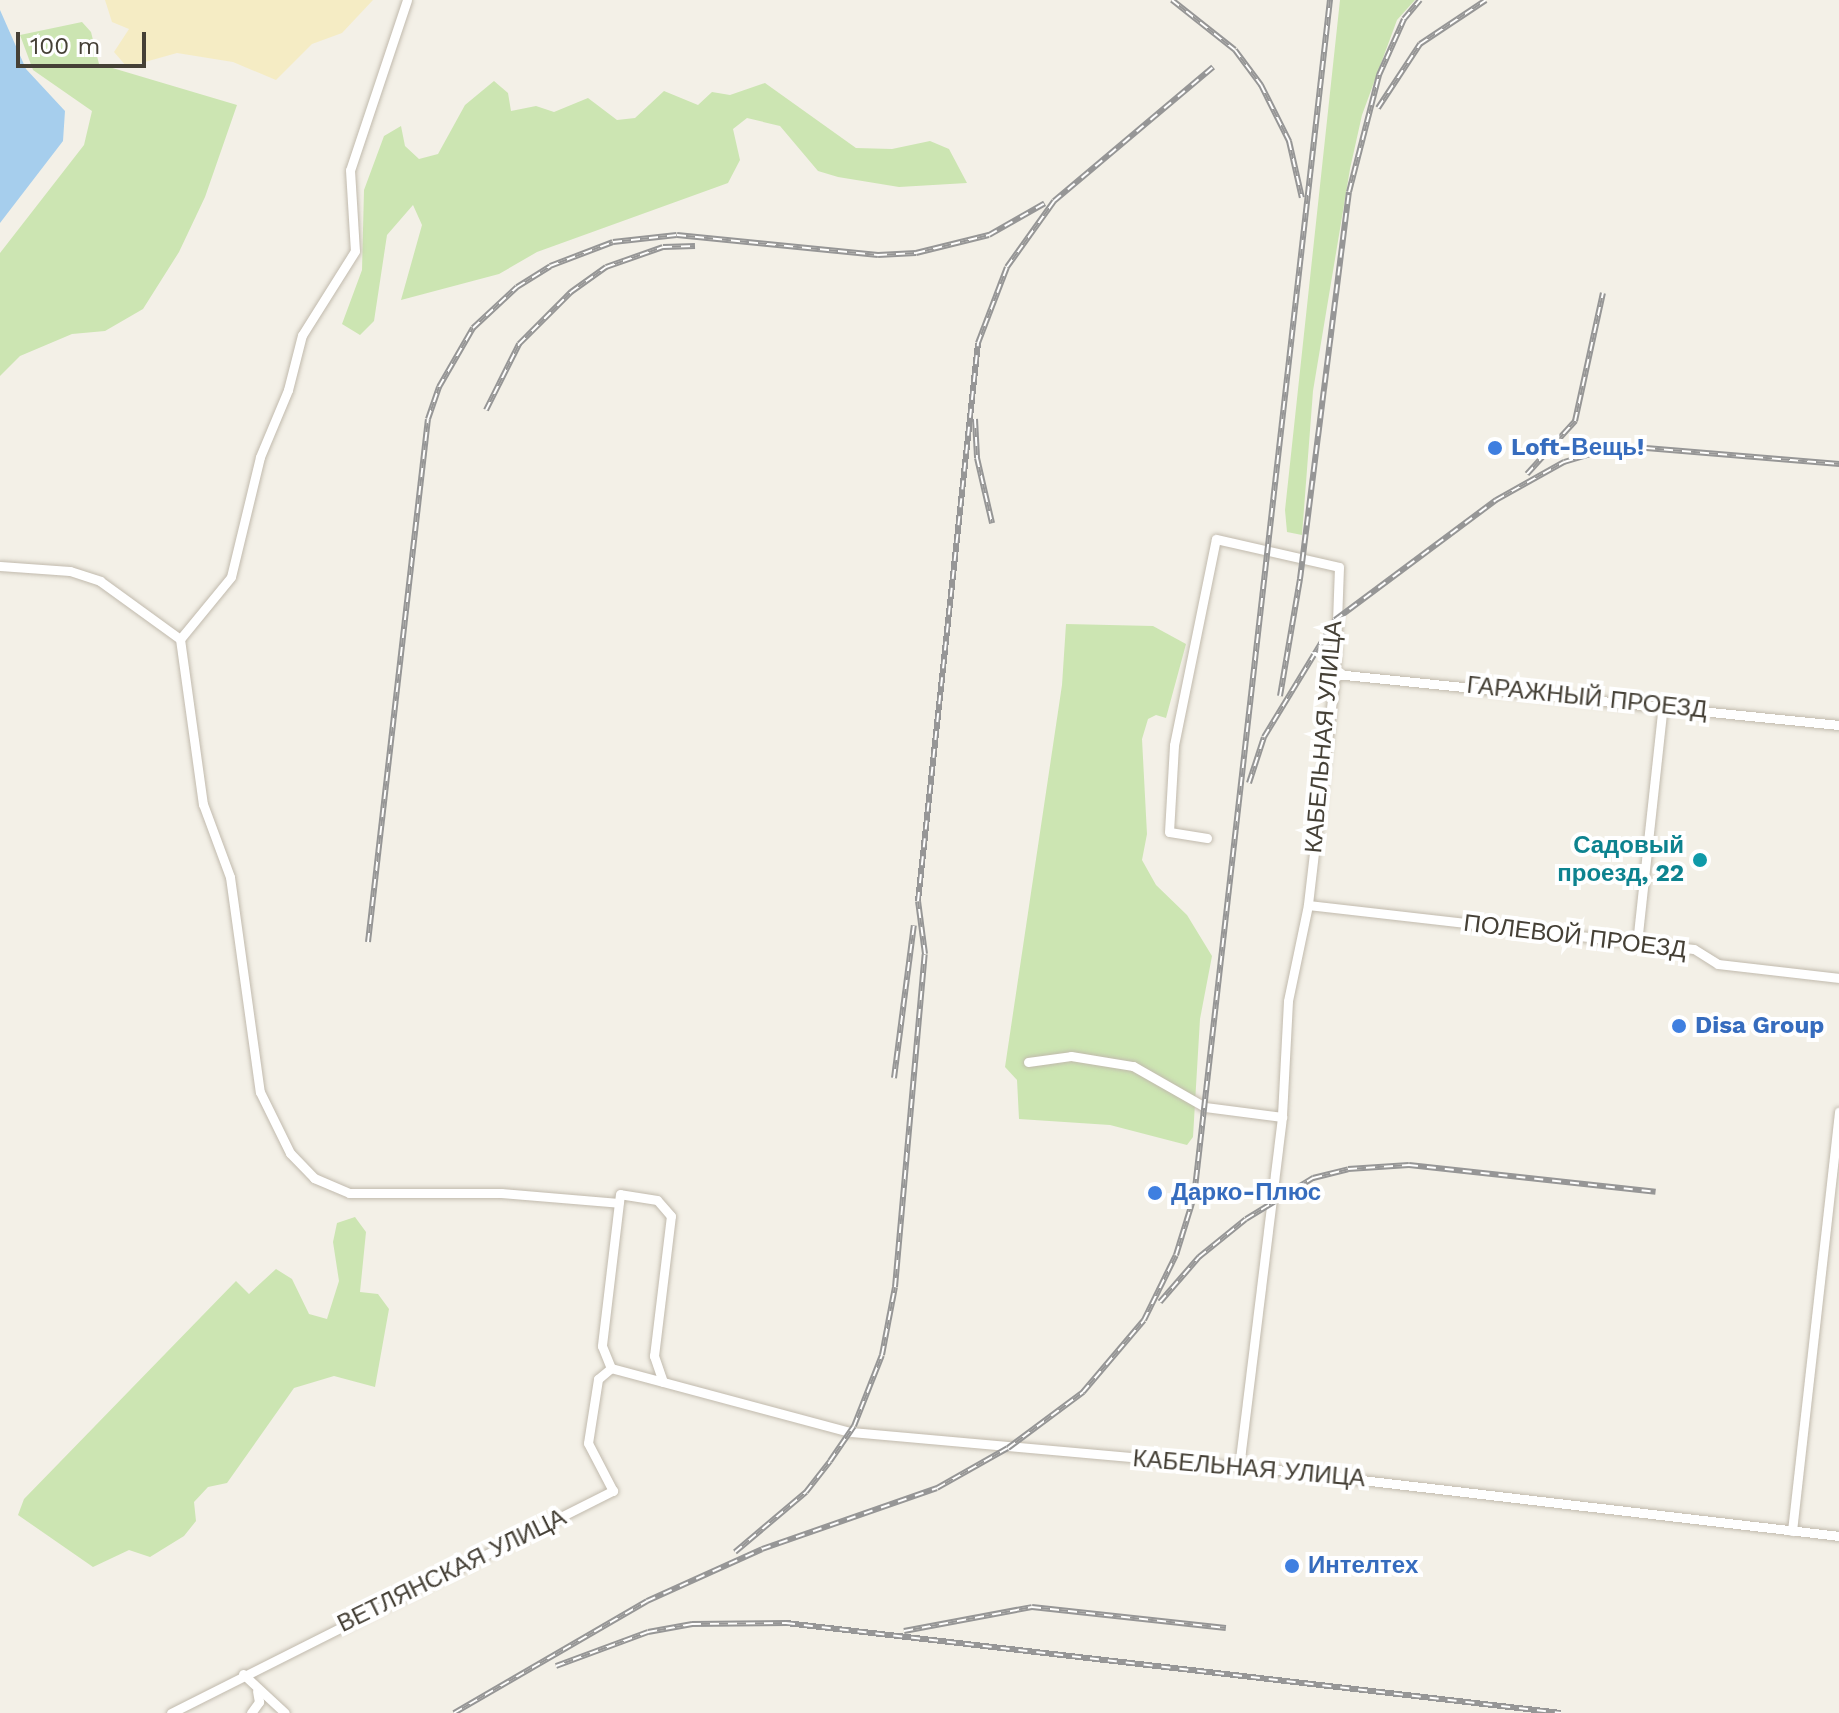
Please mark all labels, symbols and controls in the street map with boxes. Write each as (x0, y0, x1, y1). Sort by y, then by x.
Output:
scale bar (20, 16, 150, 66)
text: 100 m (30, 32, 100, 60)
place label: Loft-Вещь! (1511, 434, 1644, 462)
marker: Loft-Вещь! (1486, 439, 1504, 457)
street label: КАБЕЛЬНАЯ УЛИЦА (1299, 620, 1349, 854)
street label: ГАРАЖНЫЙ ПРОЕЗД (1465, 671, 1709, 725)
place label: Садовый проезд, 22 (1557, 832, 1684, 888)
marker: Садовый проезд, 22 (1691, 851, 1709, 869)
street label: ПОЛЕВОЙ ПРОЕЗД (1462, 909, 1688, 965)
place label: Disa Group (1695, 1012, 1825, 1040)
marker: Disa Group (1670, 1017, 1688, 1035)
place label: Дарко-Плюс (1171, 1179, 1321, 1207)
marker: Дарко-Плюс (1146, 1184, 1164, 1202)
street label: КАБЕЛЬНАЯ УЛИЦА (1132, 1444, 1366, 1494)
street label: ВЕТЛЯНСКАЯ УЛИЦА (333, 1503, 571, 1639)
place label: Интелтех (1308, 1552, 1418, 1580)
marker: Интелтех (1283, 1557, 1301, 1575)

